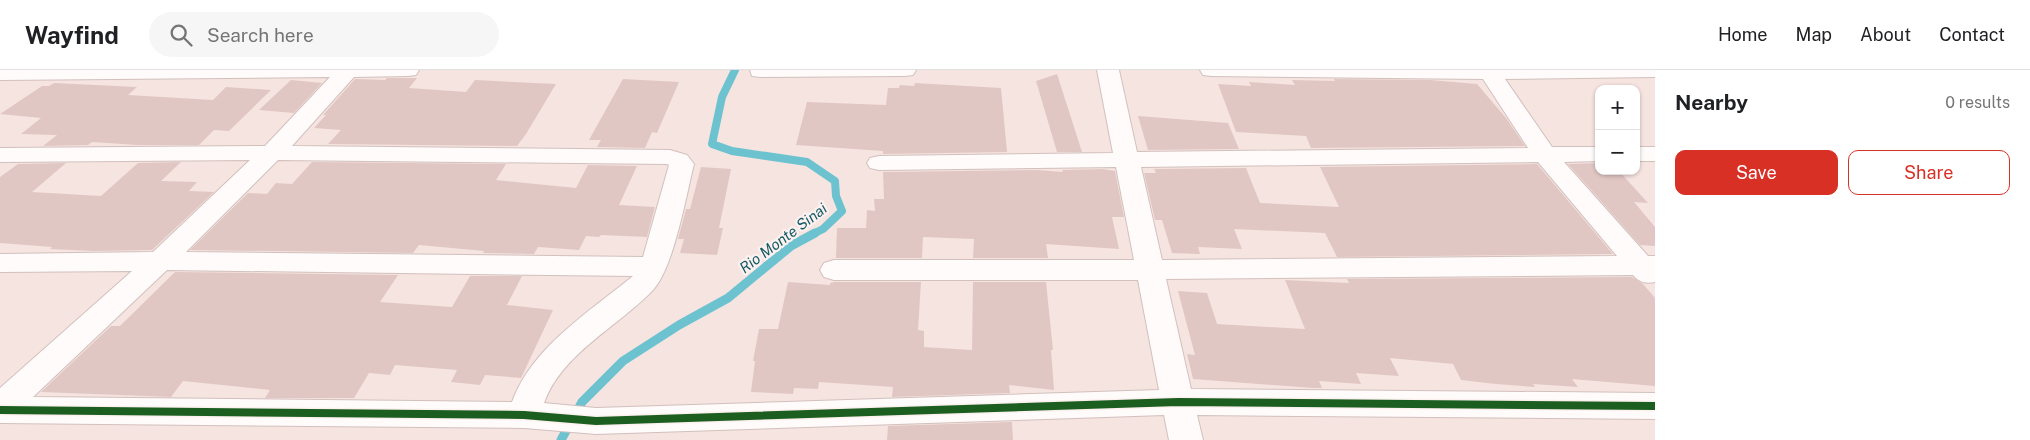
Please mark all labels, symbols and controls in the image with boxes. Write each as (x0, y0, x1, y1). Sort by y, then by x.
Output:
search box (149, 12, 499, 57)
text: Wayfind (25, 21, 119, 49)
icon: search (167, 21, 195, 49)
text: Search here (207, 24, 314, 46)
text: Home (1718, 24, 1768, 45)
text: Map (1796, 24, 1832, 45)
text: About (1860, 24, 1911, 45)
text: Contact (1939, 24, 2005, 45)
map controls (1595, 85, 1640, 175)
button: + (1595, 85, 1640, 130)
text: Nearby (1675, 90, 1748, 115)
text: 0 results (1945, 93, 2010, 112)
button: − (1595, 130, 1640, 175)
button: Save (1675, 150, 1838, 195)
button: Share (1848, 150, 2010, 195)
water label: Rio Monte Sinai (736, 200, 830, 276)

